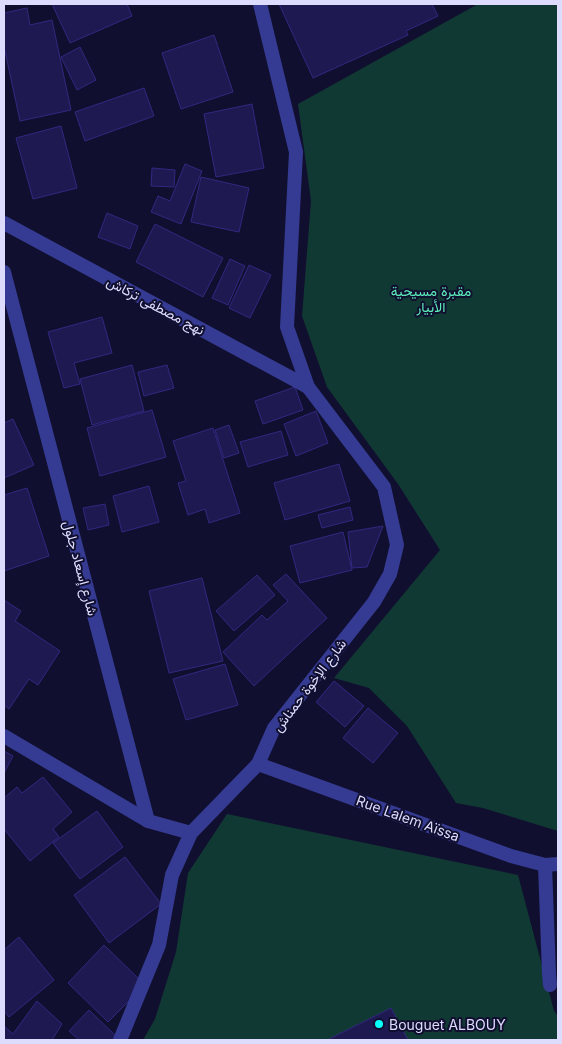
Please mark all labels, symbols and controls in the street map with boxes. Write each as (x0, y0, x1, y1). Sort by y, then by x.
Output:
street label: نهج مصطفى تركاش (103, 272, 208, 341)
park label: مقبرة مسيحية الأبيار (391, 282, 471, 316)
street label: شارع إسعاد جلول (57, 519, 102, 618)
street label: شارع الإخوة حمناش (269, 635, 352, 737)
street label: Rue Lalem Aïssa (354, 791, 462, 845)
place label: Bouguet ALBOUY (389, 1016, 506, 1033)
marker: Bouguet ALBOUY (373, 1018, 385, 1030)

